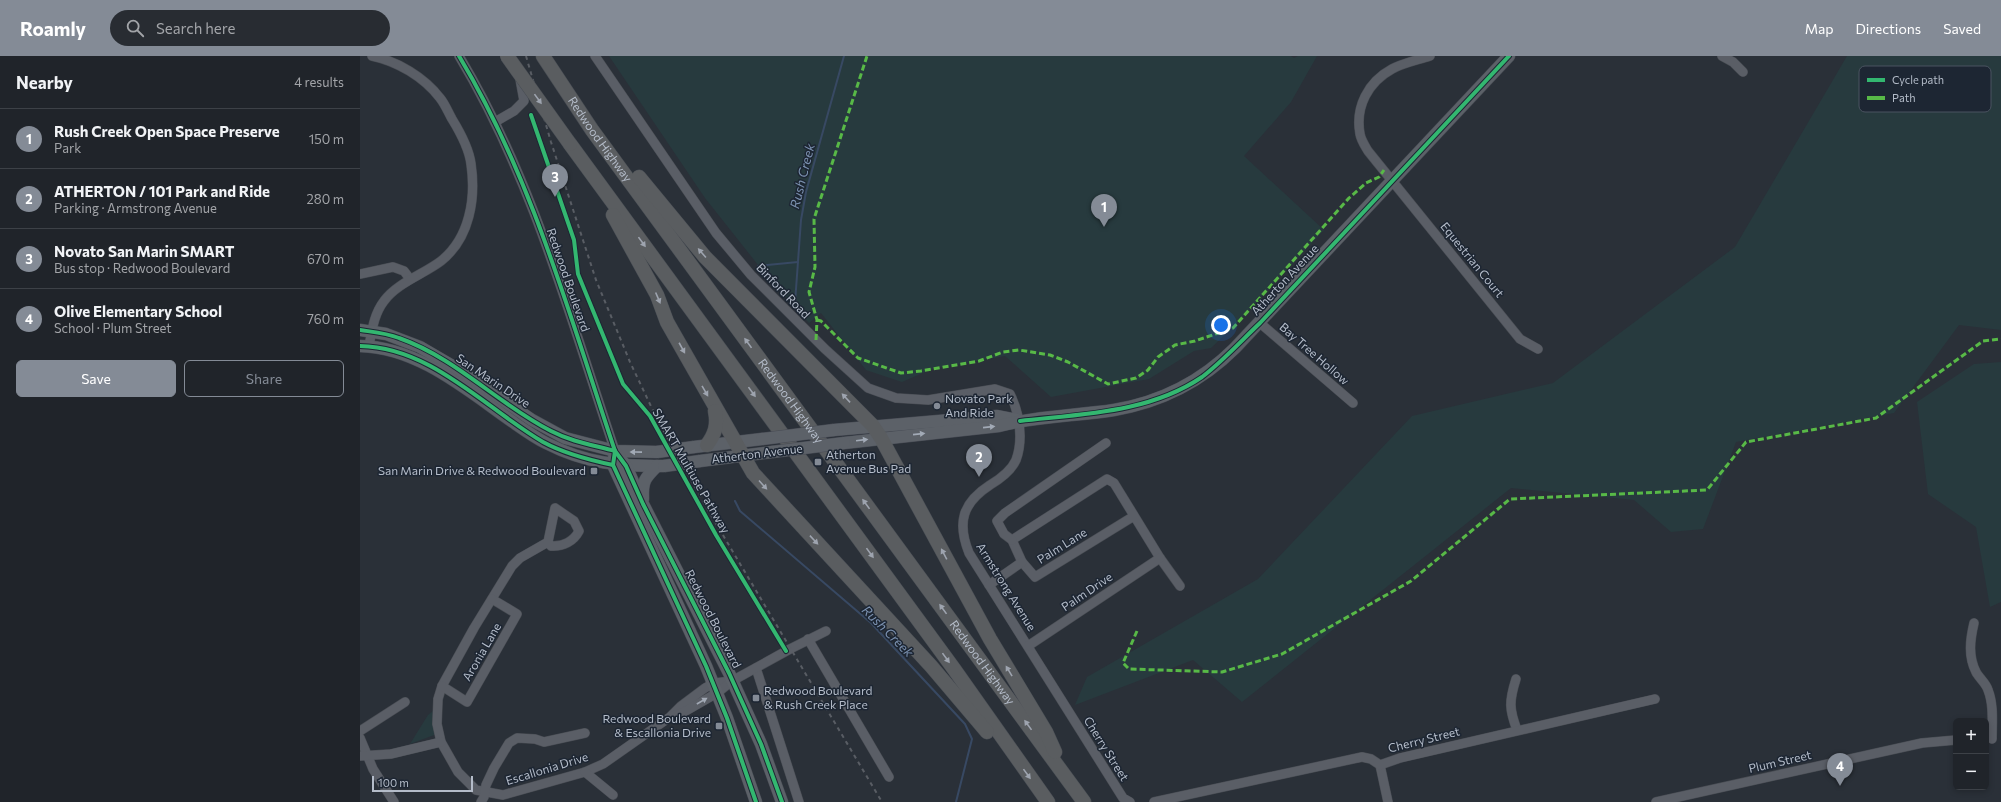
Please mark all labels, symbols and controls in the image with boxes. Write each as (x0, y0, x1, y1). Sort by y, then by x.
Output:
search box (110, 10, 390, 46)
text: Roamly (20, 17, 86, 40)
icon: search (124, 17, 146, 39)
text: Search here (156, 19, 235, 37)
text: Map (1805, 20, 1834, 37)
text: Directions (1856, 20, 1921, 37)
text: Saved (1943, 20, 1981, 37)
legend (1859, 66, 1991, 112)
text: Nearby (16, 72, 73, 93)
text: Cycle path (1892, 73, 1944, 86)
text: 4 results (294, 74, 344, 90)
text: Path (1892, 91, 1915, 104)
one-way arrow (534, 94, 542, 104)
street label: Redwood Highway (566, 94, 636, 184)
text: Rush Creek Open Space Preserve (54, 122, 280, 140)
text: 1 (26, 131, 32, 147)
text: 150 m (309, 131, 344, 147)
text: Park (54, 140, 81, 156)
water label: Rush Creek (786, 141, 818, 210)
pin: 3 (542, 164, 568, 197)
text: ATHERTON / 101 Park and Ride (54, 182, 270, 200)
text: 2 (25, 191, 33, 207)
text: 280 m (307, 191, 344, 207)
pin: 1 (1091, 194, 1117, 227)
text: Parking · Armstrong Avenue (54, 200, 217, 216)
street label: Equestrian Court (1438, 219, 1507, 300)
street label: Redwood Boulevard (545, 226, 593, 333)
one-way arrow (638, 237, 646, 247)
street label: Atherton Avenue (1248, 241, 1321, 318)
text: Novato San Marin SMART (54, 242, 234, 260)
one-way arrow (698, 248, 707, 258)
text: 3 (25, 251, 33, 267)
text: 670 m (307, 251, 344, 267)
text: Bus stop · Redwood Boulevard (54, 260, 230, 276)
street label: Binford Road (754, 260, 814, 321)
one-way arrow (655, 292, 661, 304)
text: Olive Elementary School (54, 302, 222, 320)
text: 4 (25, 311, 33, 327)
text: 760 m (307, 311, 344, 327)
your location (1211, 315, 1231, 335)
street label: Bay Tree Hollow (1277, 319, 1353, 387)
text: School · Plum Street (54, 320, 172, 336)
one-way arrow (744, 337, 752, 348)
one-way arrow (678, 343, 685, 354)
street label: San Marin Drive (454, 350, 533, 410)
street label: Redwood Highway (756, 356, 827, 446)
button: Save (16, 360, 176, 397)
button: Share (184, 360, 344, 397)
one-way arrow (702, 385, 709, 397)
one-way arrow (748, 387, 756, 397)
place label: Novato Park And Ride (945, 391, 1013, 419)
one-way arrow (842, 393, 851, 403)
marker: Novato Park And Ride (932, 401, 942, 411)
street label: SMART Multiuse Pathway (650, 406, 733, 535)
one-way arrow (983, 424, 995, 431)
one-way arrow (913, 431, 925, 438)
one-way arrow (856, 437, 869, 444)
street label: Atherton Avenue (710, 440, 803, 466)
pin: 2 (966, 444, 992, 477)
place label: Atherton Avenue Bus Pad (826, 447, 911, 475)
one-way arrow (629, 449, 642, 455)
marker: Atherton Avenue Bus Pad (813, 457, 823, 467)
place label: San Marin Drive & Redwood Boulevard (378, 463, 586, 477)
marker: San Marin Drive & Redwood Boulevard (589, 466, 599, 476)
one-way arrow (758, 480, 767, 489)
one-way arrow (862, 499, 870, 509)
street label: Palm Lane (1034, 524, 1089, 566)
one-way arrow (810, 535, 819, 545)
street label: Armstrong Avenue (974, 540, 1040, 633)
one-way arrow (866, 548, 874, 559)
one-way arrow (940, 548, 947, 560)
street label: Redwood Boulevard (683, 567, 745, 670)
street label: Palm Drive (1058, 569, 1115, 613)
water label: Rush Creek (859, 602, 918, 661)
one-way arrow (939, 604, 947, 614)
street label: Redwood Highway (947, 617, 1018, 707)
street label: Aronia Lane (459, 620, 503, 683)
one-way arrow (942, 653, 951, 664)
one-way arrow (1006, 665, 1013, 677)
place label: Redwood Boulevard & Rush Creek Place (764, 683, 873, 711)
marker: Redwood Boulevard & Rush Creek Place (751, 693, 761, 703)
one-way arrow (696, 698, 708, 705)
place label: Redwood Boulevard & Escallonia Drive (602, 711, 711, 739)
street label: Cherry Street (1081, 714, 1132, 783)
map controls (1953, 718, 1989, 790)
button: + (1953, 718, 1989, 754)
one-way arrow (1024, 720, 1032, 731)
marker: Redwood Boulevard & Escallonia Drive (714, 721, 724, 731)
street label: Cherry Street (1386, 723, 1461, 755)
street label: Plum Street (1747, 747, 1813, 775)
street label: Escallonia Drive (504, 749, 590, 787)
pin: 4 (1827, 753, 1853, 786)
button: − (1953, 754, 1989, 790)
one-way arrow (1023, 769, 1031, 779)
scale bar (372, 774, 473, 793)
text: 100 m (378, 776, 409, 789)

